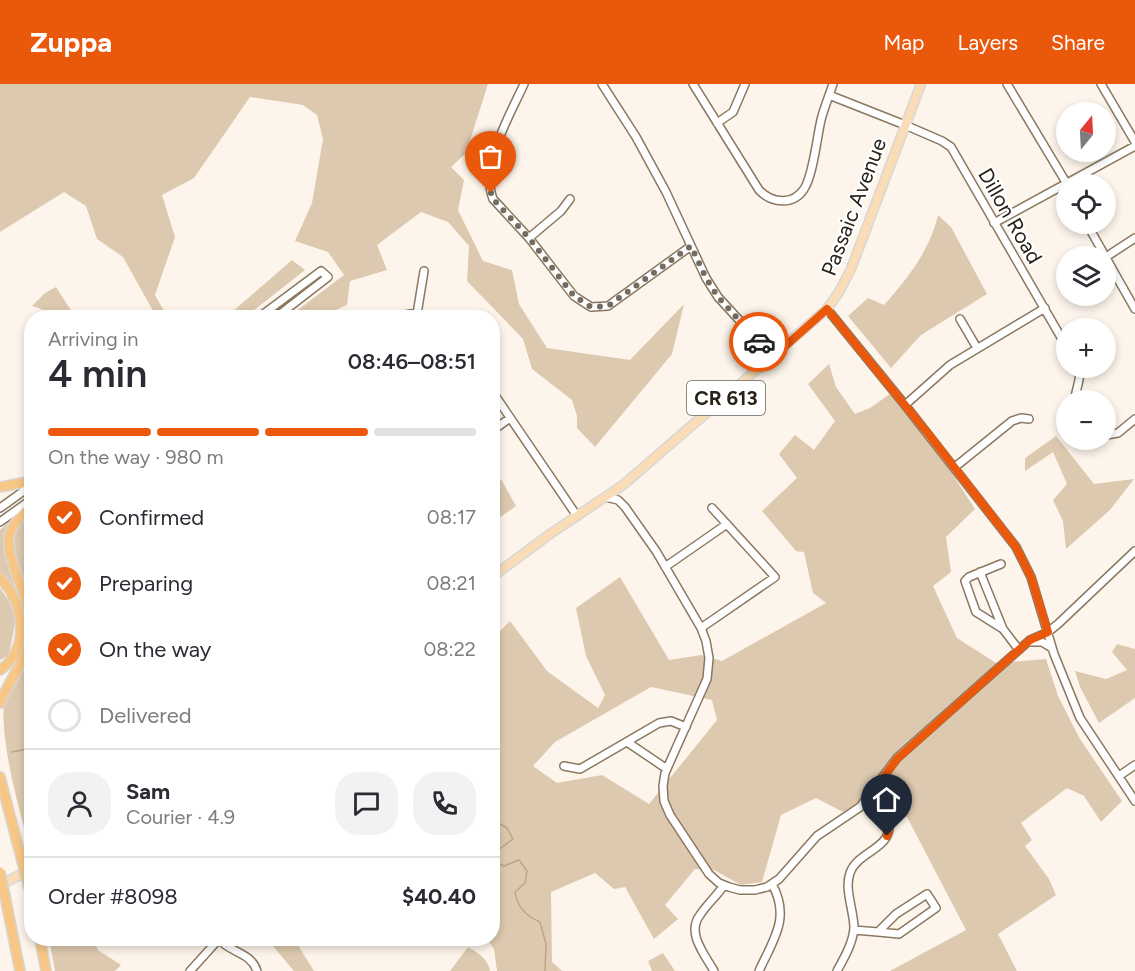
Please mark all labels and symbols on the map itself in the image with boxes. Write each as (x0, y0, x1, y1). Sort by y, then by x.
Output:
north arrow (1056, 102, 1116, 162)
pin (465, 131, 516, 193)
street label: Passaic Avenue (816, 134, 891, 279)
street label: Dillon Road (973, 164, 1048, 268)
courier (729, 312, 789, 372)
road number: CR 613 (687, 381, 765, 415)
pin (861, 774, 912, 836)

